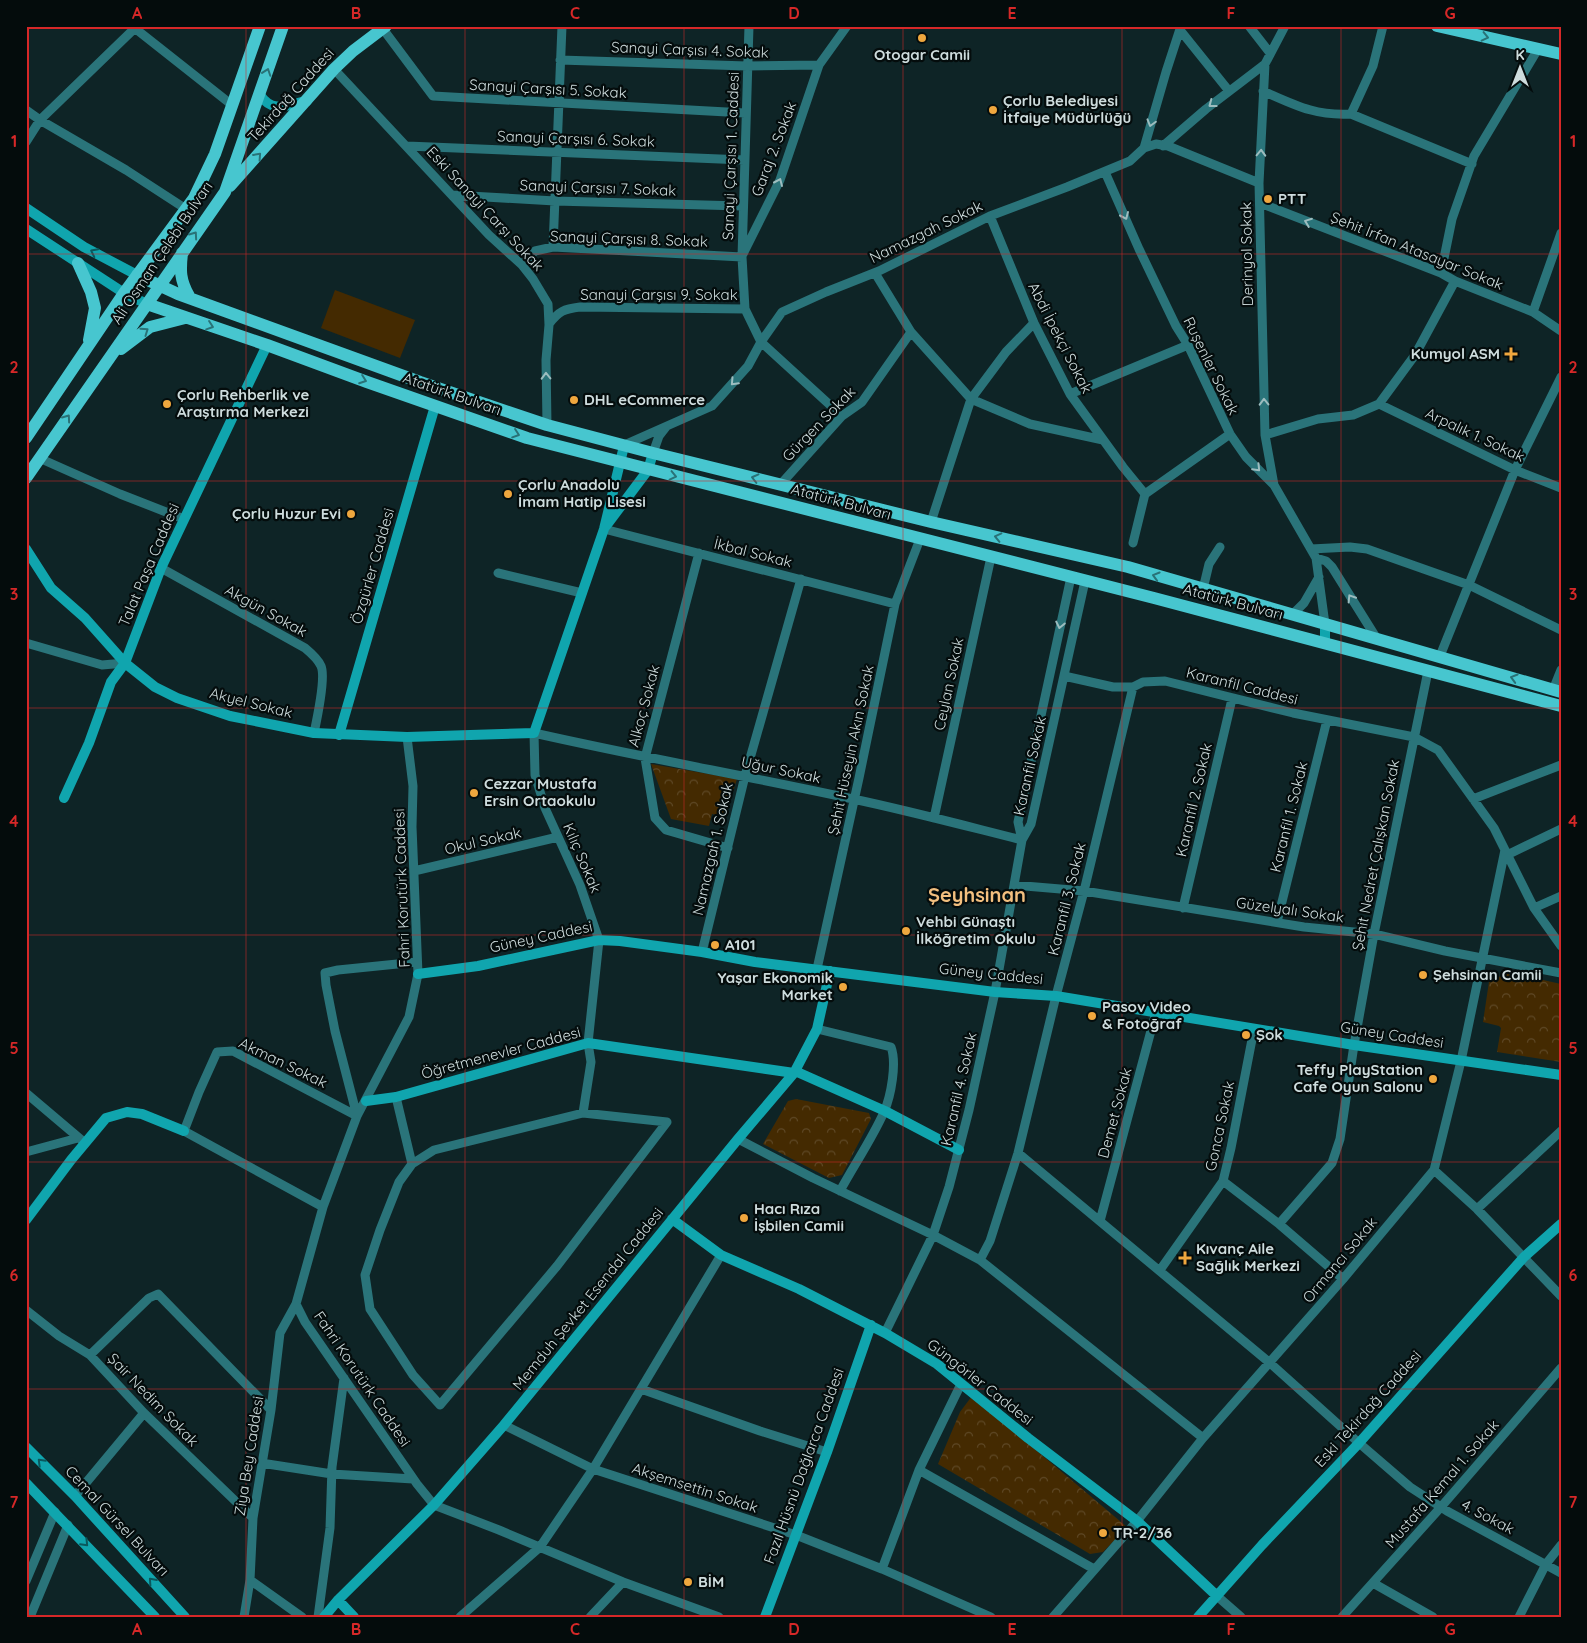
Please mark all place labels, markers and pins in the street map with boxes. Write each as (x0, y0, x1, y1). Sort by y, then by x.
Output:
marker: Otogar Camii (916, 32, 928, 44)
place label: Otogar Camii (874, 45, 970, 64)
place label: Çorlu Belediyesi İtfaiye Müdürlüğü (1003, 91, 1131, 127)
marker: Çorlu Belediyesi İtfaiye Müdürlüğü (987, 104, 999, 116)
place label: PTT (1278, 189, 1306, 208)
marker: PTT (1262, 193, 1274, 205)
place label: Kumyol ASM (1411, 344, 1500, 363)
marker: Kumyol ASM (1504, 347, 1518, 361)
place label: Çorlu Rehberlik ve Araştırma Merkezi (177, 385, 310, 421)
place label: DHL eCommerce (584, 390, 705, 409)
marker: DHL eCommerce (568, 394, 580, 406)
marker: Çorlu Rehberlik ve Araştırma Merkezi (161, 398, 173, 410)
place label: Çorlu Anadolu İmam Hatip Lisesi (518, 475, 646, 511)
marker: Çorlu Anadolu İmam Hatip Lisesi (502, 488, 514, 500)
place label: Çorlu Huzur Evi (232, 504, 341, 523)
marker: Çorlu Huzur Evi (345, 508, 357, 520)
place label: Cezzar Mustafa Ersin Ortaokulu (484, 774, 597, 810)
marker: Cezzar Mustafa Ersin Ortaokulu (468, 787, 480, 799)
place label: Vehbi Günaştı İlköğretim Okulu (916, 912, 1036, 948)
marker: Vehbi Günaştı İlköğretim Okulu (900, 925, 912, 937)
place label: A101 (725, 935, 755, 954)
marker: A101 (709, 939, 721, 951)
place label: Şehsinan Camii (1433, 965, 1542, 984)
place label: Yaşar Ekonomik Market (717, 968, 833, 1004)
marker: Şehsinan Camii (1417, 969, 1429, 981)
marker: Yaşar Ekonomik Market (837, 981, 849, 993)
place label: Pasov Video & Fotoğraf (1102, 997, 1191, 1033)
marker: Pasov Video & Fotoğraf (1086, 1010, 1098, 1022)
place label: Şok (1256, 1025, 1283, 1044)
marker: Şok (1240, 1029, 1252, 1041)
place label: Teffy PlayStation Cafe Oyun Salonu (1294, 1060, 1423, 1096)
marker: Teffy PlayStation Cafe Oyun Salonu (1427, 1073, 1439, 1085)
place label: Hacı Rıza İşbilen Camii (754, 1199, 844, 1235)
marker: Hacı Rıza İşbilen Camii (738, 1212, 750, 1224)
place label: Kıvanç Aile Sağlık Merkezi (1196, 1239, 1300, 1275)
marker: Kıvanç Aile Sağlık Merkezi (1178, 1251, 1192, 1265)
place label: TR-2/36 (1113, 1523, 1172, 1542)
marker: TR-2/36 (1097, 1527, 1109, 1539)
place label: BİM (698, 1572, 724, 1591)
marker: BİM (682, 1576, 694, 1588)

